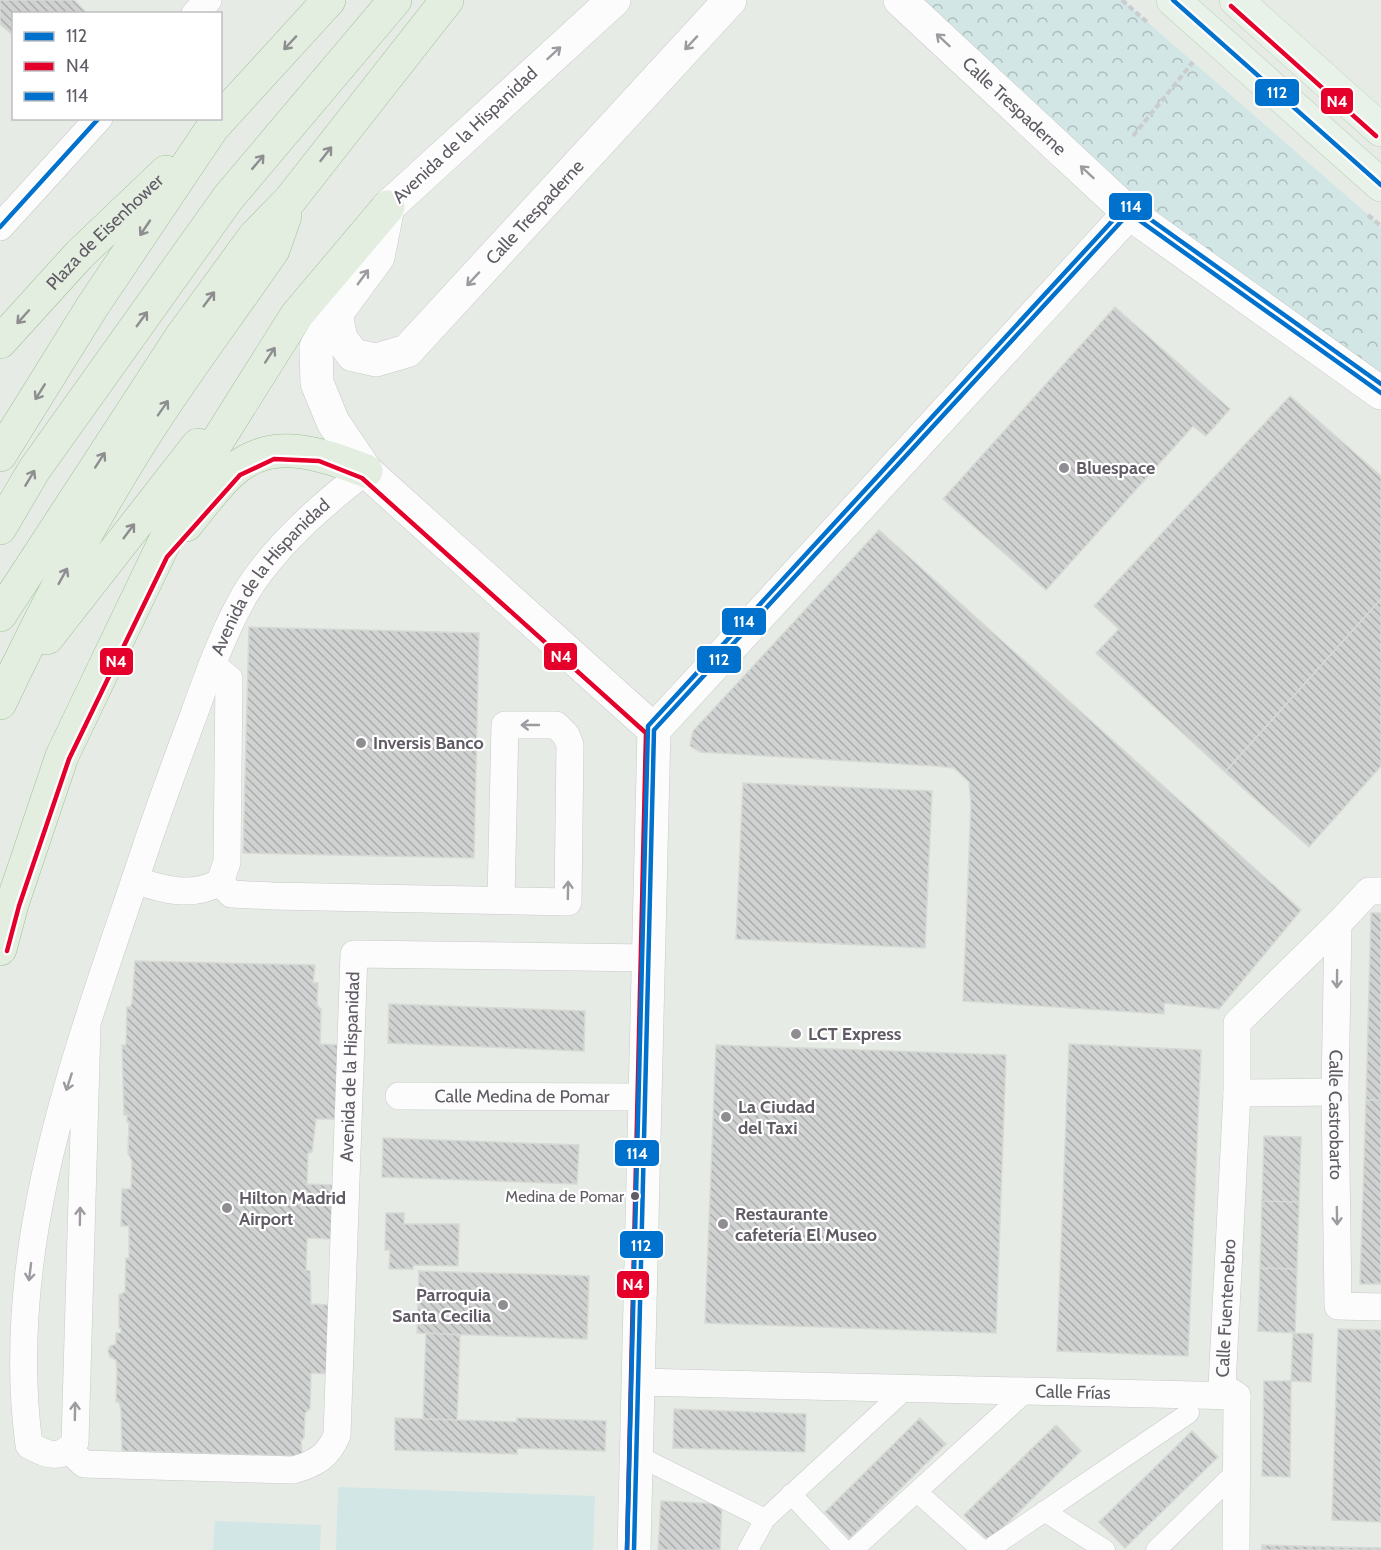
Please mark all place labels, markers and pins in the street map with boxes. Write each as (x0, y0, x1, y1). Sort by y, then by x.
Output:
place label: Bluespace (1076, 457, 1155, 479)
marker: Bluespace (1057, 461, 1071, 475)
place label: Inversis Banco (373, 732, 484, 754)
marker: Inversis Banco (354, 736, 368, 750)
place label: LCT Express (808, 1023, 902, 1045)
marker: LCT Express (789, 1027, 803, 1041)
place label: La Ciudad del Taxi (738, 1096, 815, 1139)
marker: La Ciudad del Taxi (719, 1110, 733, 1124)
place label: Hilton Madrid Airport (239, 1187, 346, 1230)
place label: Medina de Pomar (505, 1187, 625, 1206)
marker: Medina de Pomar (629, 1190, 641, 1202)
marker: Hilton Madrid Airport (220, 1201, 234, 1215)
place label: Restaurante cafetería El Museo (735, 1203, 877, 1246)
marker: Restaurante cafetería El Museo (716, 1217, 730, 1231)
place label: Parroquia Santa Cecilia (392, 1284, 491, 1327)
marker: Parroquia Santa Cecilia (496, 1298, 510, 1312)

